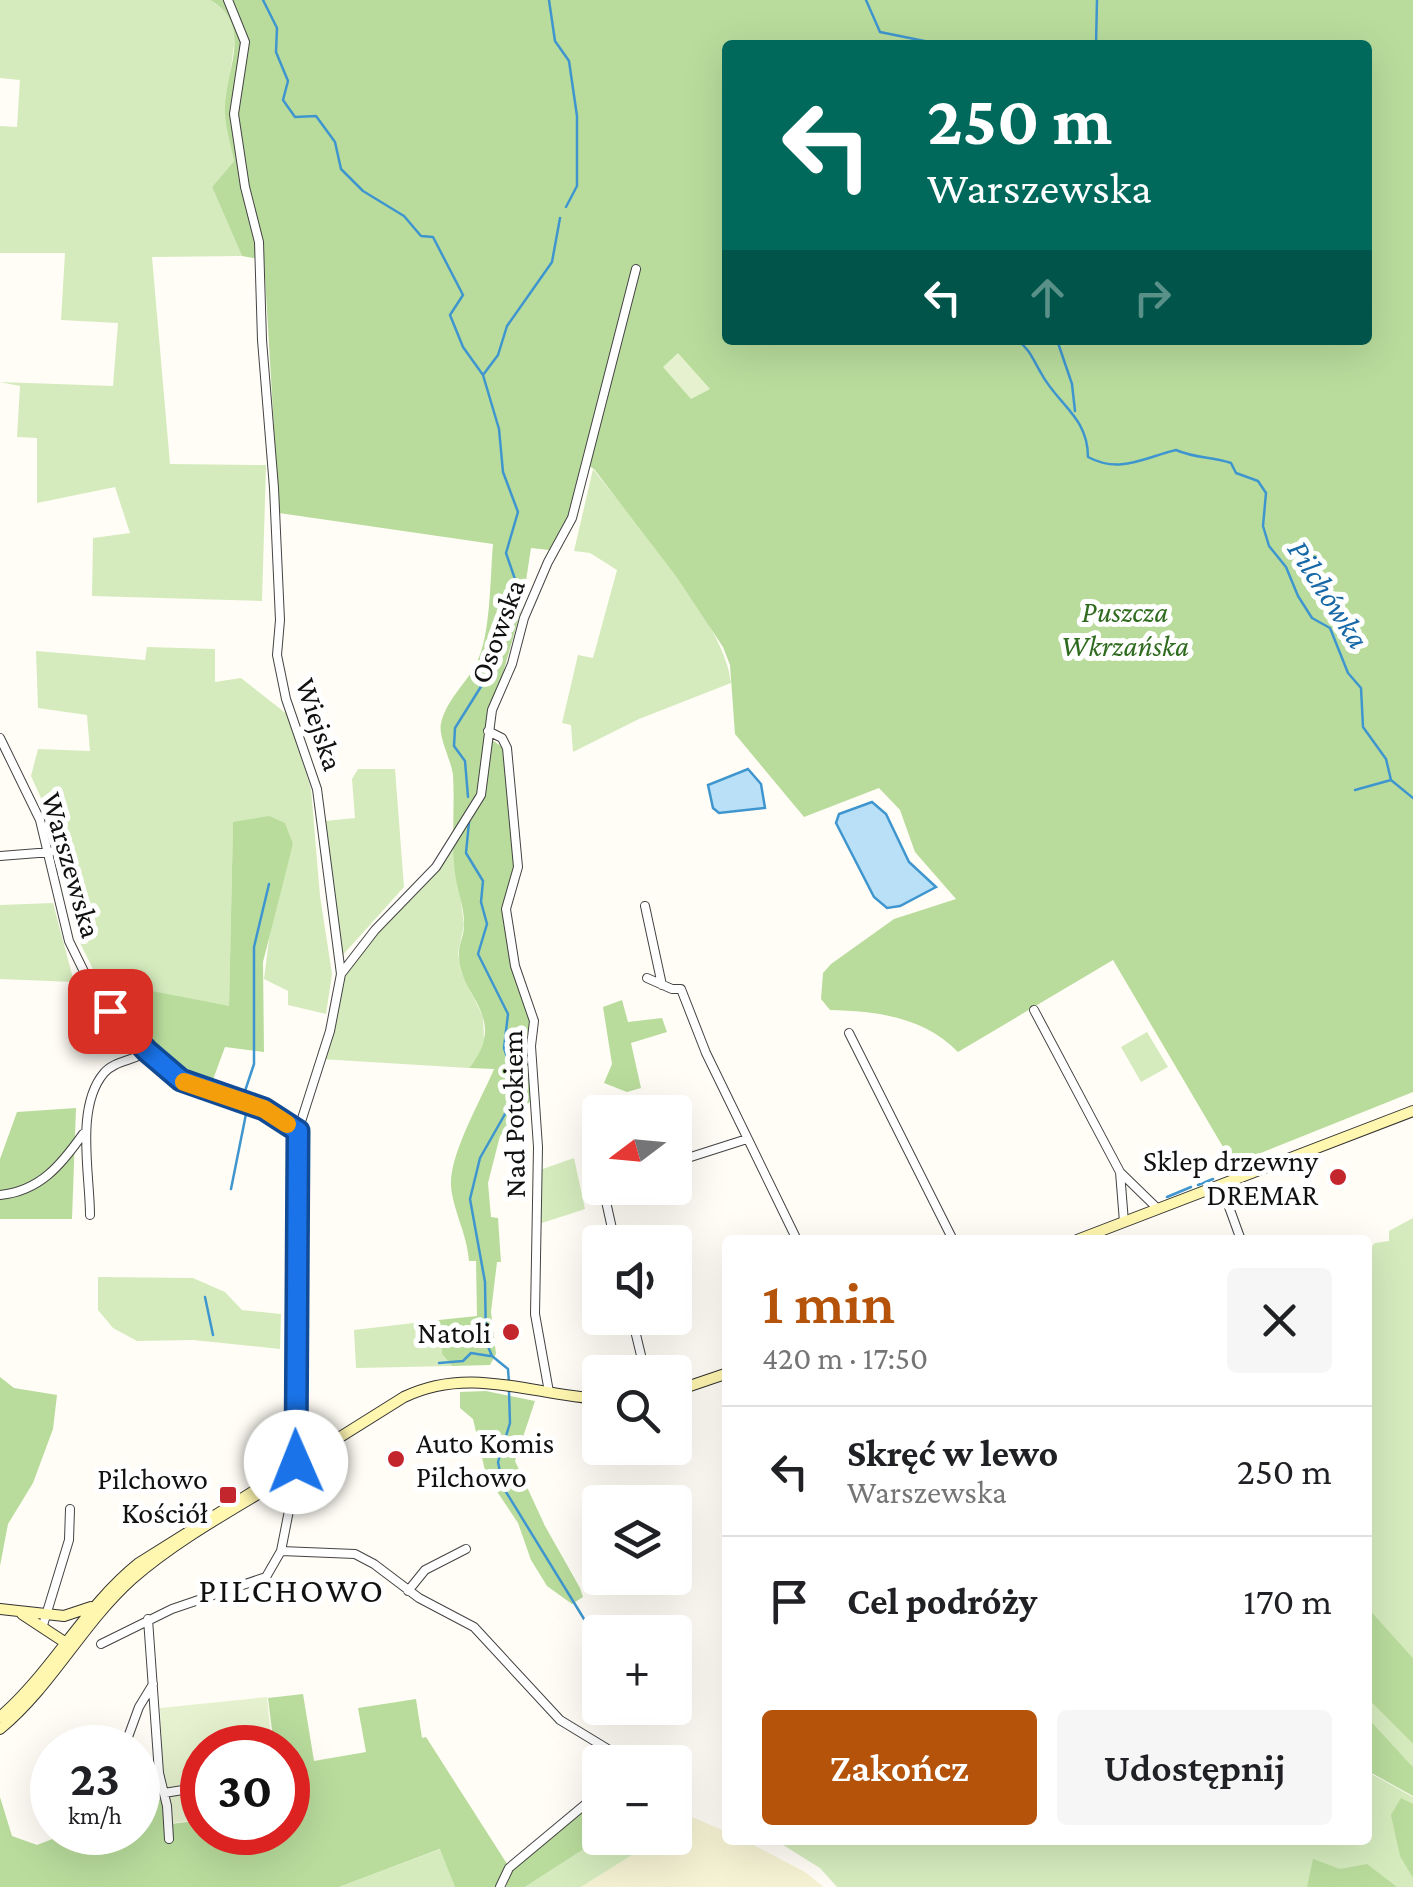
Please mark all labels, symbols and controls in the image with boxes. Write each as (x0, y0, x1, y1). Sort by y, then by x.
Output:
icon: left (762, 80, 892, 210)
text: 250 m (927, 81, 1112, 159)
text: Warszewska (927, 163, 1152, 213)
icon: left (915, 270, 970, 325)
icon: ahead (1020, 270, 1075, 325)
icon: right (1125, 270, 1180, 325)
water label: Pilchówka (1281, 533, 1377, 655)
street label: Osowska (463, 574, 531, 688)
park label: Puszcza Wkrzańska (1061, 595, 1189, 662)
street label: Wiejska (289, 674, 350, 775)
street label: Warszewska (35, 788, 109, 942)
pin (68, 969, 153, 1054)
icon: arrive (83, 984, 138, 1039)
street label: Nad Potokiem (495, 1030, 531, 1198)
north arrow (582, 1095, 692, 1205)
map controls (582, 1095, 692, 1855)
place label: Sklep drzewny DREMAR (1143, 1144, 1318, 1211)
marker: Sklep drzewny DREMAR (1327, 1166, 1349, 1188)
button: sound (582, 1225, 692, 1335)
button: close (1227, 1268, 1332, 1373)
text: 1 min (762, 1269, 895, 1336)
place label: Natoli (417, 1316, 491, 1349)
marker: Natoli (500, 1321, 522, 1343)
text: 420 m · 17:50 (762, 1340, 928, 1376)
button: search (582, 1355, 692, 1465)
position arrow (244, 1410, 348, 1514)
place label: Auto Komis Pilchowo (416, 1426, 554, 1493)
text: Skręć w lewo (847, 1432, 1058, 1474)
icon: left (762, 1444, 817, 1499)
marker: Auto Komis Pilchowo (385, 1448, 407, 1470)
text: 250 m (1237, 1450, 1332, 1492)
place label: Pilchowo Kościół (97, 1462, 208, 1529)
text: Warszewska (847, 1474, 1007, 1510)
marker: Pilchowo Kościół (217, 1484, 239, 1506)
button: layers (582, 1485, 692, 1595)
district label: PILCHOWO (198, 1571, 386, 1610)
icon: arrive (762, 1574, 817, 1629)
text: Cel podróży (847, 1580, 1037, 1622)
text: 170 m (1243, 1580, 1332, 1622)
button: + (582, 1615, 692, 1725)
button: Zakończ (762, 1710, 1037, 1825)
button: Udostępnij (1057, 1710, 1332, 1825)
speed limit sign: 30 (180, 1725, 310, 1855)
button: − (582, 1745, 692, 1855)
text: 23 (70, 1750, 120, 1806)
text: km/h (68, 1802, 122, 1829)

